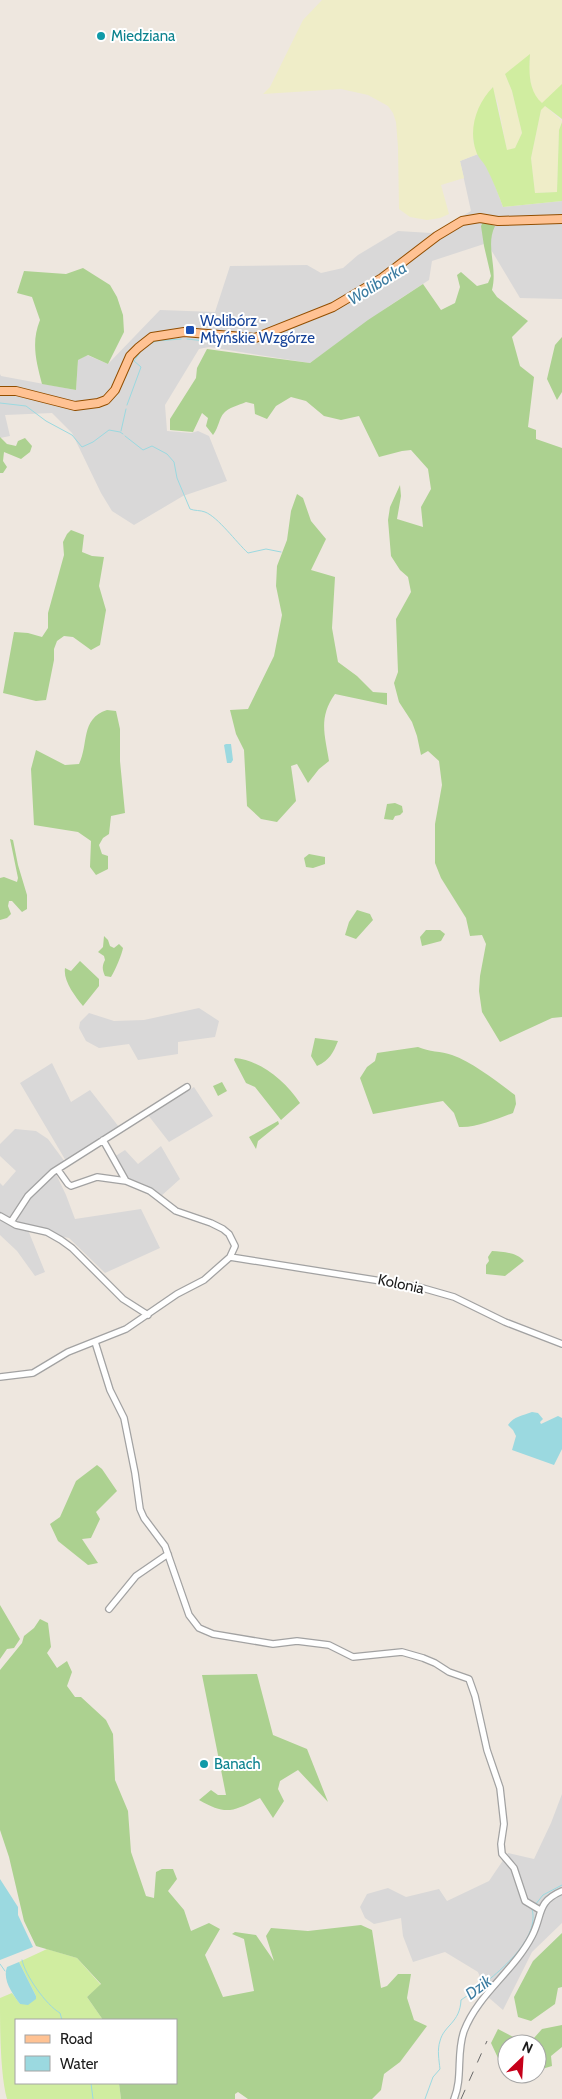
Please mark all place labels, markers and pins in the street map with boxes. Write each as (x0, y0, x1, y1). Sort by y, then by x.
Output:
place label: Miedziana (111, 27, 176, 45)
marker: Miedziana (95, 30, 107, 42)
place label: Wolibórz - Młyńskie Wzgórze (200, 312, 315, 347)
marker: Wolibórz - Młyńskie Wzgórze (184, 324, 196, 336)
place label: Banach (214, 1755, 261, 1773)
marker: Banach (198, 1758, 210, 1770)

